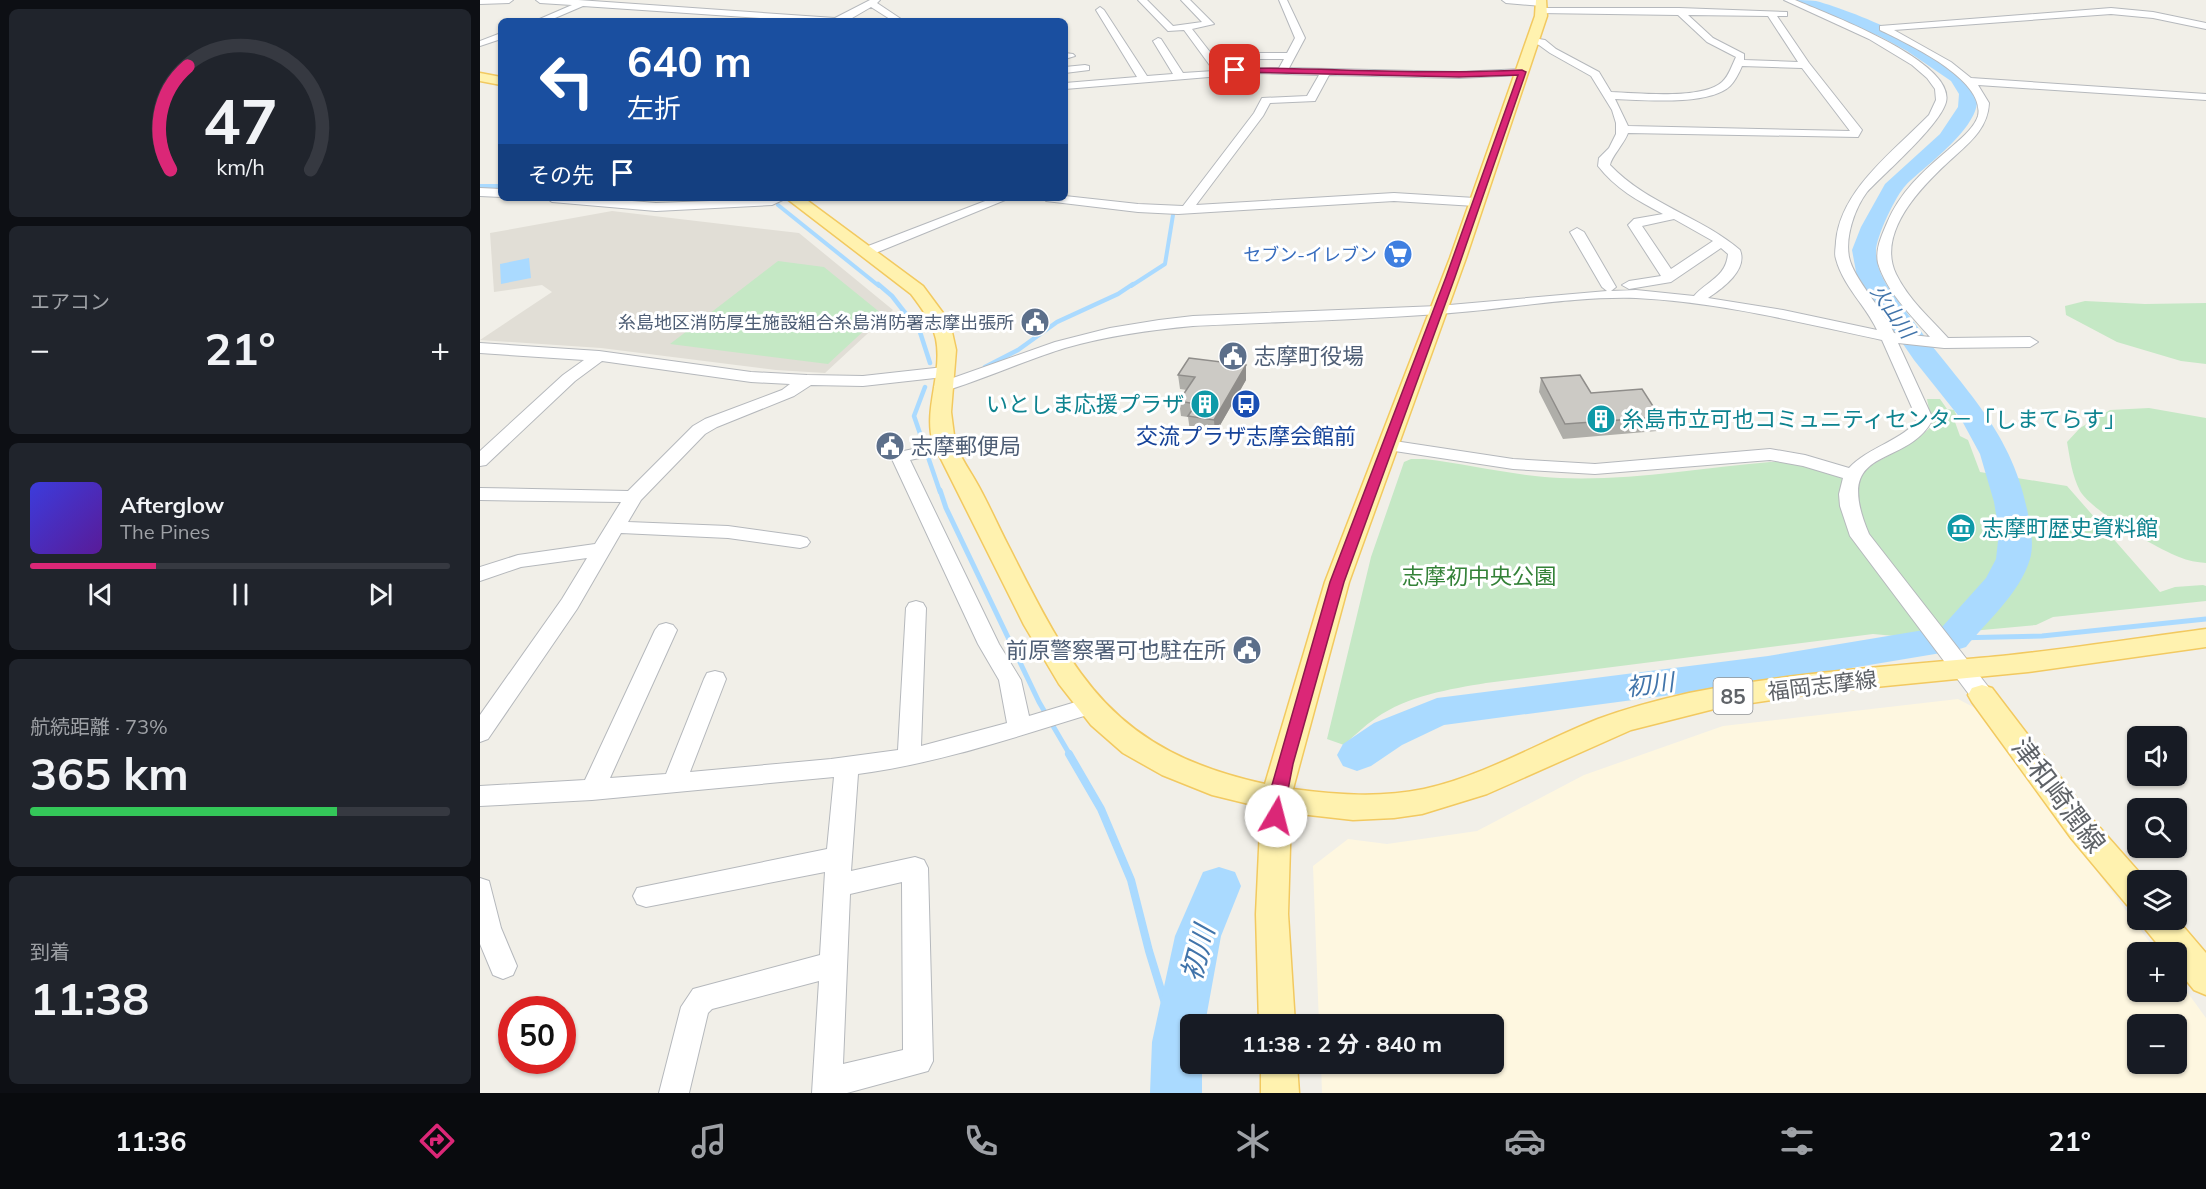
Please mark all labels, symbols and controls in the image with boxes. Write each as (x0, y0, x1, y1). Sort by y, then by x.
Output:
text: 640 m (627, 35, 752, 88)
icon: left (528, 42, 606, 120)
pin (1209, 44, 1260, 95)
icon: arrive (1218, 53, 1251, 86)
text: 47 (203, 81, 277, 160)
text: 左折 (627, 91, 681, 125)
text: km/h (216, 153, 264, 180)
icon: arrive (606, 156, 639, 189)
text: その先 (528, 161, 594, 189)
supermarket icon: セブン-イレブン (1382, 238, 1414, 270)
place label: セブン-イレブン (1243, 243, 1377, 266)
water label: 火山川 (1866, 279, 1922, 344)
text: エアコン (30, 289, 110, 314)
public building icon: 糸島地区消防厚生施設組合糸島消防署志摩出張所 (1019, 306, 1051, 338)
place label: 糸島地区消防厚生施設組合糸島消防署志摩出張所 (618, 311, 1014, 334)
text: 21° (204, 320, 276, 376)
text: − (30, 328, 50, 369)
text: + (430, 328, 450, 369)
public building icon: 志摩町役場 (1217, 340, 1249, 372)
place label: 志摩町役場 (1254, 342, 1364, 370)
building icon: いとしま応援プラザ (1189, 388, 1221, 420)
bus stop icon: 交流プラザ志摩会館前 (1230, 388, 1262, 420)
place label: いとしま応援プラザ (986, 390, 1184, 418)
building icon: 糸島市立可也コミュニティセンタ－「しまてらす」 (1585, 403, 1617, 435)
place label: 糸島市立可也コミュニティセンタ－「しまてらす」 (1622, 405, 2126, 433)
place label: 交流プラザ志摩会館前 (1136, 422, 1356, 450)
public building icon: 志摩郵便局 (874, 430, 906, 462)
place label: 志摩郵便局 (911, 432, 1021, 460)
text: Afterglow (120, 491, 224, 519)
museum icon: 志摩町歴史資料館 (1945, 512, 1977, 544)
place label: 志摩町歴史資料館 (1982, 514, 2158, 542)
text: The Pines (120, 519, 210, 544)
park label: 志摩初中央公園 (1402, 562, 1556, 590)
icon: previous (84, 578, 117, 611)
icon: pause (224, 578, 257, 611)
icon: next (364, 578, 397, 611)
public building icon: 前原警察署可也駐在所 (1231, 634, 1263, 666)
place label: 前原警察署可也駐在所 (1006, 636, 1226, 664)
street label: 福岡志摩線 (1766, 664, 1878, 706)
water label: 初川 (1624, 666, 1679, 702)
road number: 85 (1714, 678, 1752, 714)
text: 航続距離 · 73% (30, 714, 168, 739)
map controls (2127, 726, 2187, 1074)
button: sound (2127, 726, 2187, 786)
street label: 津和崎潤線 (2005, 731, 2113, 859)
text: 365 km (30, 745, 189, 801)
position arrow (1244, 784, 1308, 848)
button: search (2127, 798, 2187, 858)
button: layers (2127, 870, 2187, 930)
water label: 初川 (1173, 919, 1222, 985)
text: 到着 (30, 939, 70, 964)
button: + (2127, 942, 2187, 1002)
text: 11:38 (30, 970, 149, 1026)
speed limit sign: 50 (498, 996, 576, 1074)
button: − (2127, 1014, 2187, 1074)
text: 11:38 · 2 分 · 840 m (1242, 1030, 1442, 1058)
icon: directions (416, 1120, 458, 1162)
icon: music (688, 1120, 730, 1162)
icon: phone (960, 1120, 1002, 1162)
icon: climate (1232, 1120, 1274, 1162)
icon: car (1504, 1120, 1546, 1162)
icon: filters (1776, 1120, 1818, 1162)
text: 11:36 (115, 1124, 186, 1158)
text: 21° (2048, 1124, 2091, 1158)

